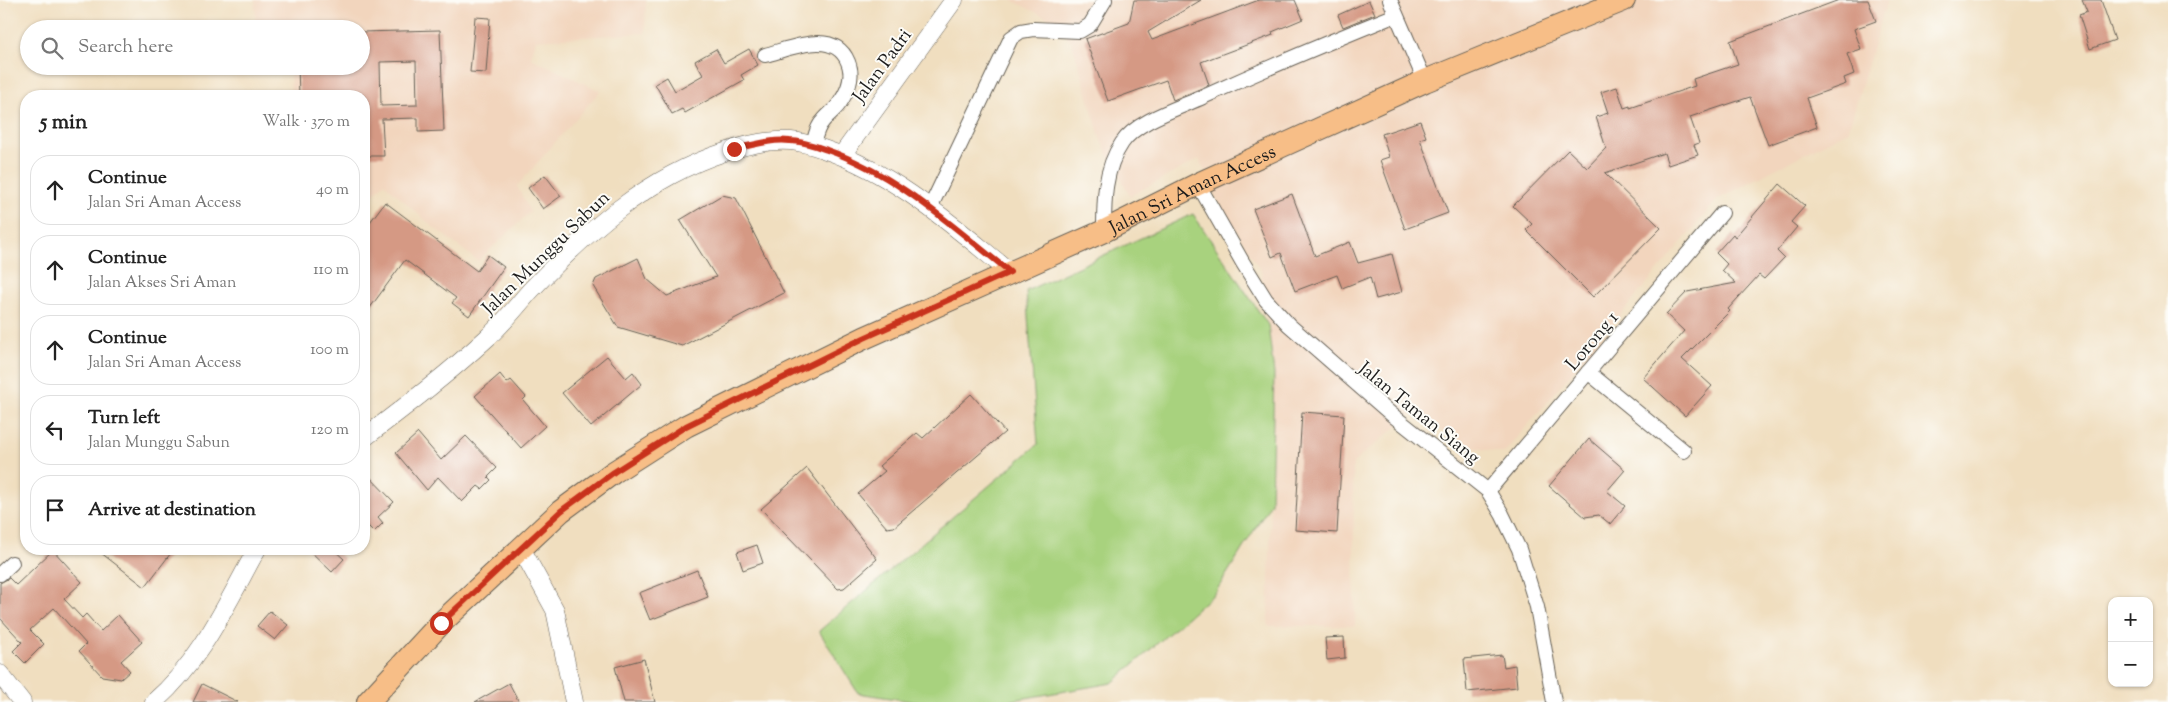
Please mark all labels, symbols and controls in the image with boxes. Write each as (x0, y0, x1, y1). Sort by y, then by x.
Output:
search box (20, 20, 370, 75)
street label: Jalan Padri (846, 24, 919, 110)
icon: search (38, 34, 66, 62)
text: Search here (78, 34, 173, 61)
text: 5 min (40, 108, 87, 138)
text: Walk · 370 m (262, 111, 350, 134)
route end (723, 138, 746, 161)
street label: Jalan Sri Aman Access (1104, 139, 1281, 243)
text: Continue (88, 165, 167, 192)
icon: ahead (41, 176, 69, 204)
text: 40 m (316, 179, 349, 202)
street label: Jalan Munggu Sabun (476, 186, 617, 323)
text: Jalan Sri Aman Access (88, 192, 241, 215)
text: Continue (88, 245, 167, 272)
icon: ahead (41, 256, 69, 284)
text: 110 m (313, 259, 349, 282)
text: Jalan Akses Sri Aman (88, 272, 236, 295)
street label: Lorong 1 (1560, 306, 1626, 377)
text: Continue (88, 325, 167, 352)
icon: ahead (41, 336, 69, 364)
text: 100 m (310, 339, 349, 362)
text: Jalan Sri Aman Access (88, 352, 241, 375)
street label: Jalan Taman Siang (1351, 356, 1485, 472)
text: Turn left (88, 405, 160, 432)
icon: left (41, 416, 69, 444)
text: 120 m (311, 419, 349, 442)
text: Jalan Munggu Sabun (88, 432, 230, 455)
icon: arrive (41, 496, 69, 524)
text: Arrive at destination (88, 497, 256, 524)
map controls (2108, 597, 2153, 687)
button: + (2108, 597, 2153, 642)
route start (430, 612, 453, 635)
button: − (2108, 642, 2153, 687)

